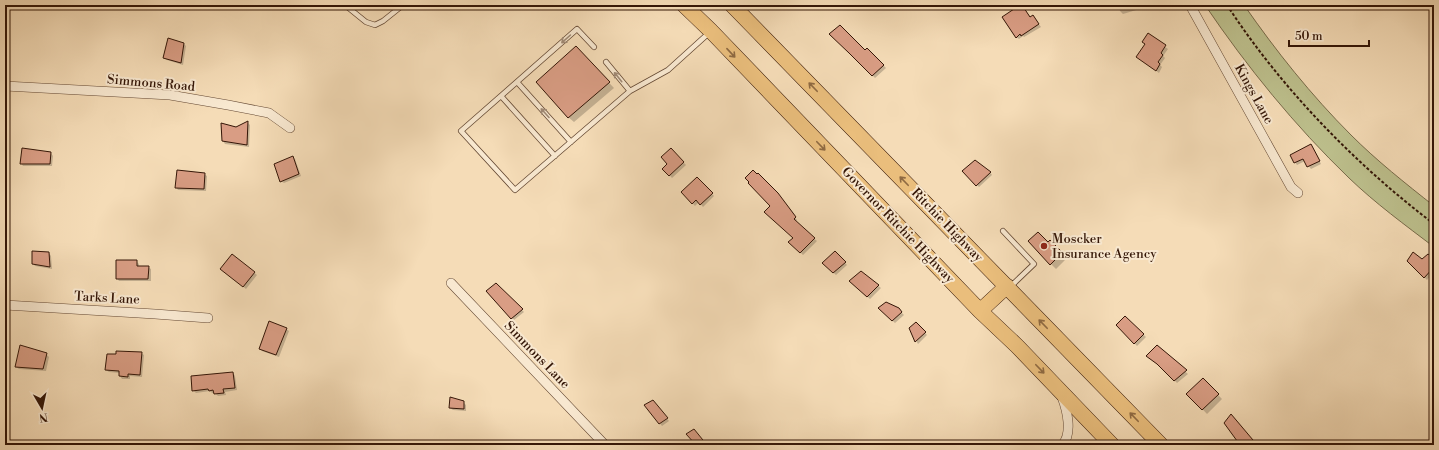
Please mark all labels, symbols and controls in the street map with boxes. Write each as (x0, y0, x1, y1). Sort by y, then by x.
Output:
scale bar (1289, 22, 1369, 48)
text: 50 m (1295, 29, 1323, 44)
one-way arrow (561, 34, 571, 43)
one-way arrow (727, 47, 736, 58)
street label: Kings Lane (1231, 61, 1277, 127)
street label: Simmons Road (106, 71, 196, 95)
one-way arrow (614, 71, 622, 82)
one-way arrow (808, 82, 818, 92)
one-way arrow (540, 108, 550, 118)
one-way arrow (816, 141, 826, 151)
street label: Governor Ritchie Highway (839, 164, 957, 286)
one-way arrow (899, 176, 909, 186)
street label: Ritchie Highway (908, 185, 986, 265)
place label: Moscker Insurance Agency (1052, 231, 1157, 262)
marker: Moscker Insurance Agency (1039, 241, 1049, 251)
street label: Tarks Lane (74, 288, 141, 308)
street label: Simmons Lane (501, 318, 573, 392)
one-way arrow (1038, 319, 1048, 329)
one-way arrow (1035, 364, 1045, 374)
north arrow (22, 388, 62, 428)
text: N (38, 409, 49, 425)
one-way arrow (1129, 412, 1139, 422)

